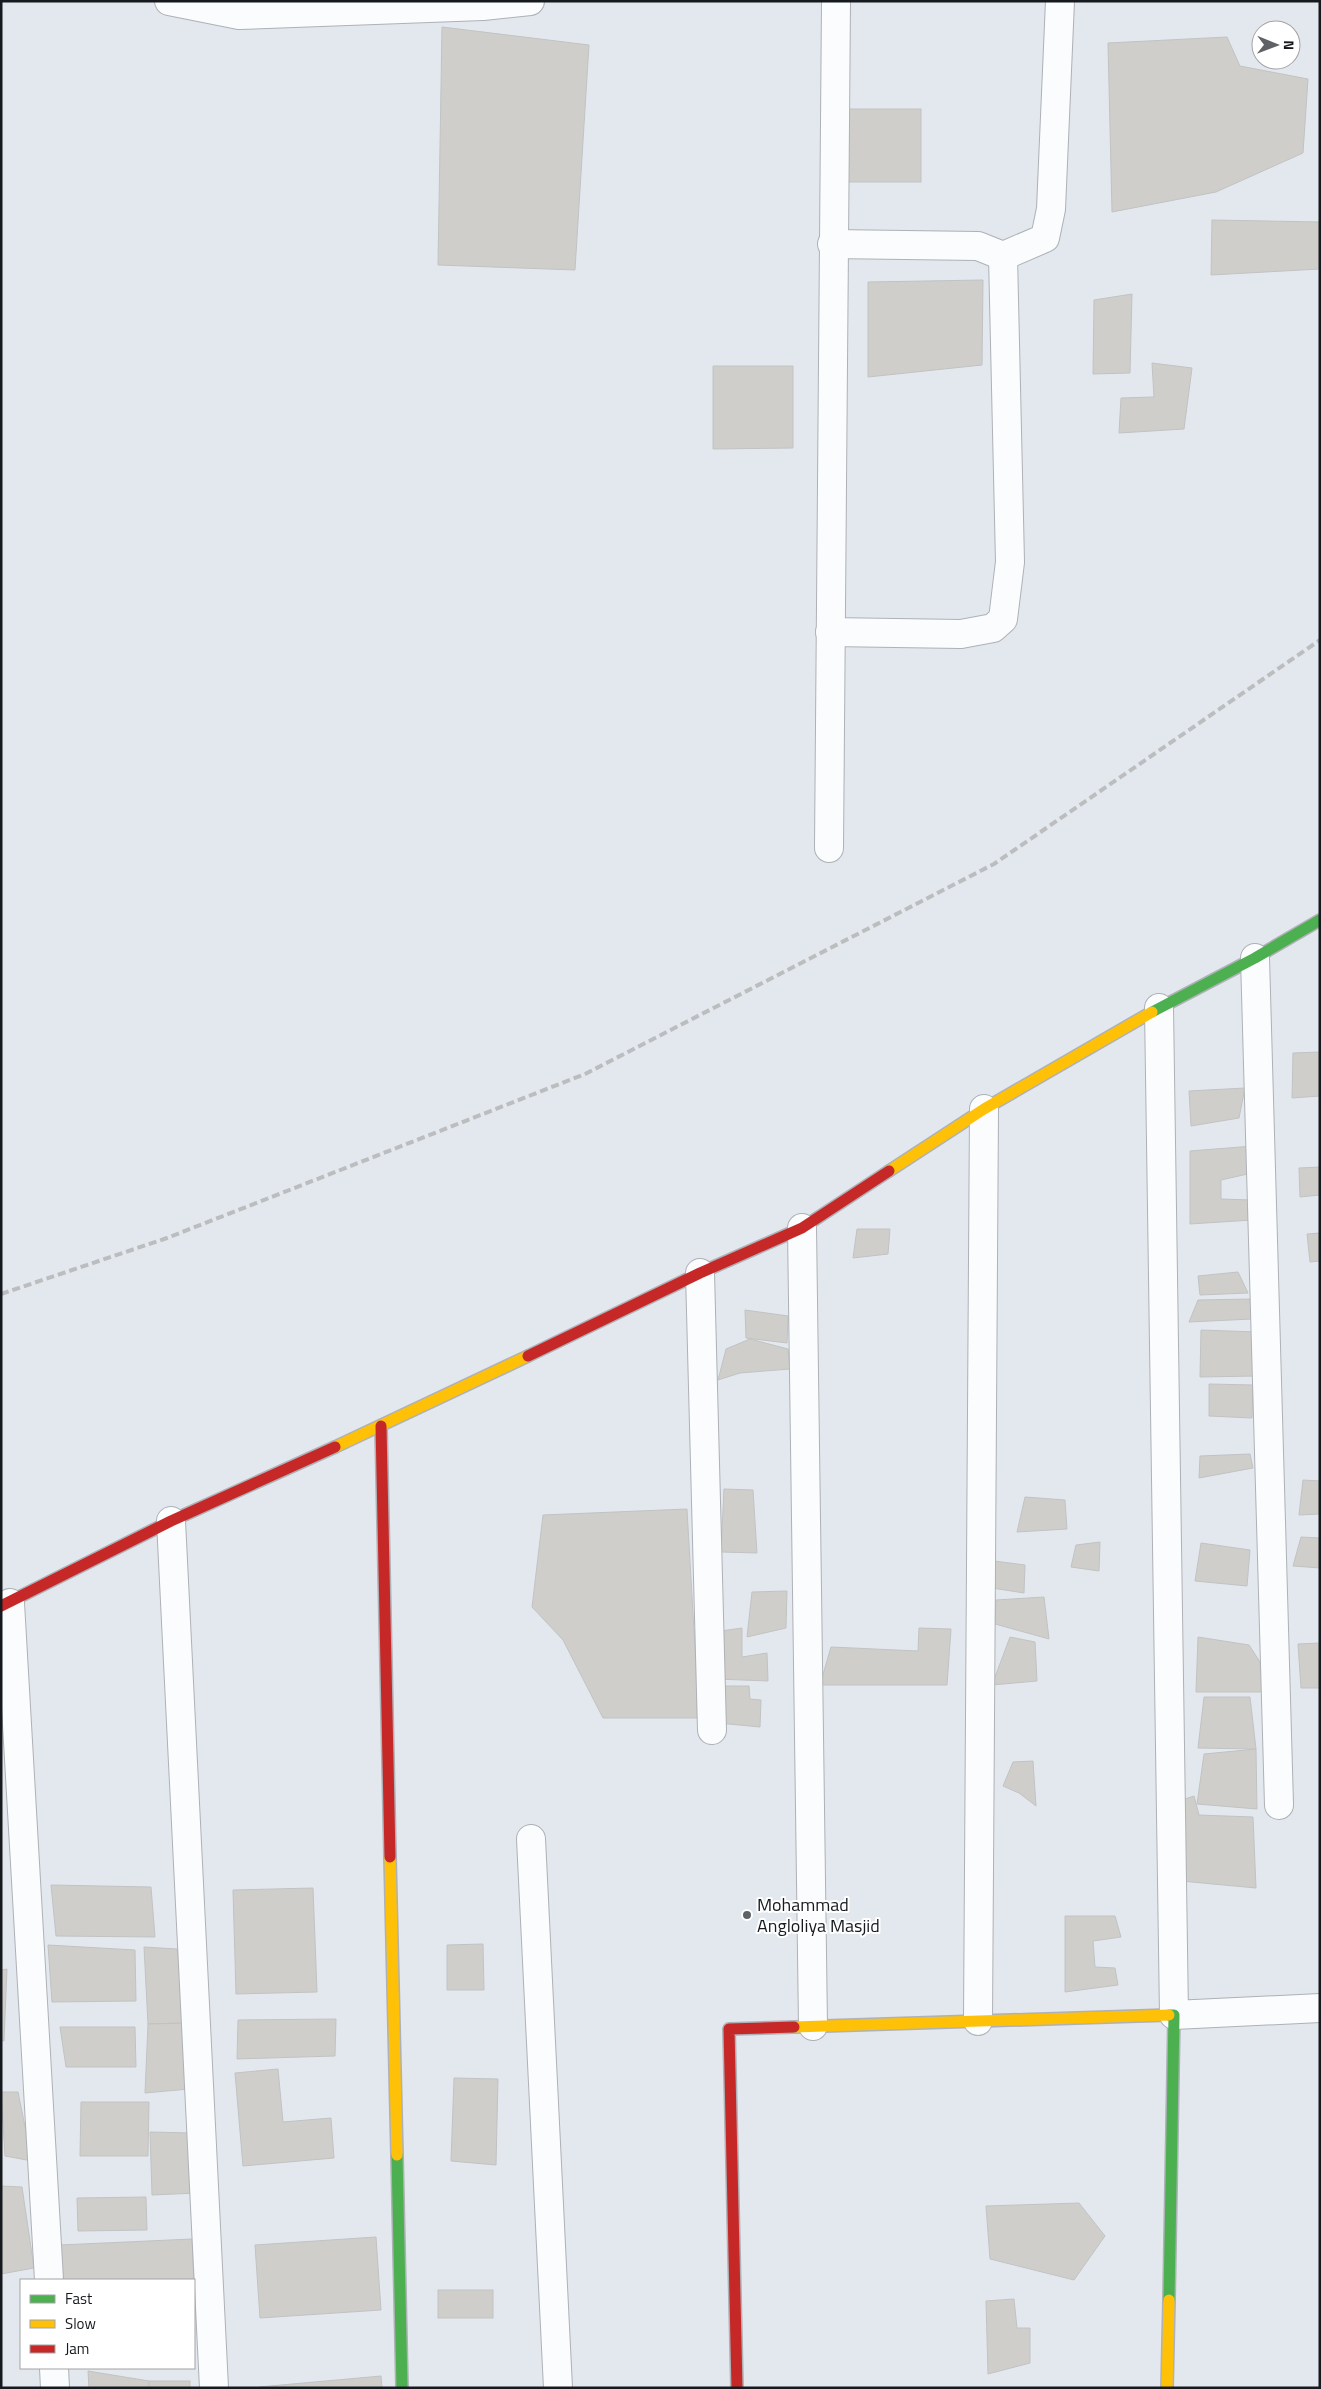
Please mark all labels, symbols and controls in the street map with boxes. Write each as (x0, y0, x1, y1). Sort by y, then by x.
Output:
north arrow (1251, 20, 1301, 70)
text: N (1279, 40, 1300, 50)
place label: Mohammad Angloliya Masjid (757, 1891, 880, 1939)
marker: Mohammad Angloliya Masjid (741, 1909, 753, 1921)
legend (20, 2279, 195, 2369)
text: Fast (65, 2287, 93, 2310)
text: Slow (65, 2312, 96, 2335)
text: Jam (65, 2337, 89, 2360)

